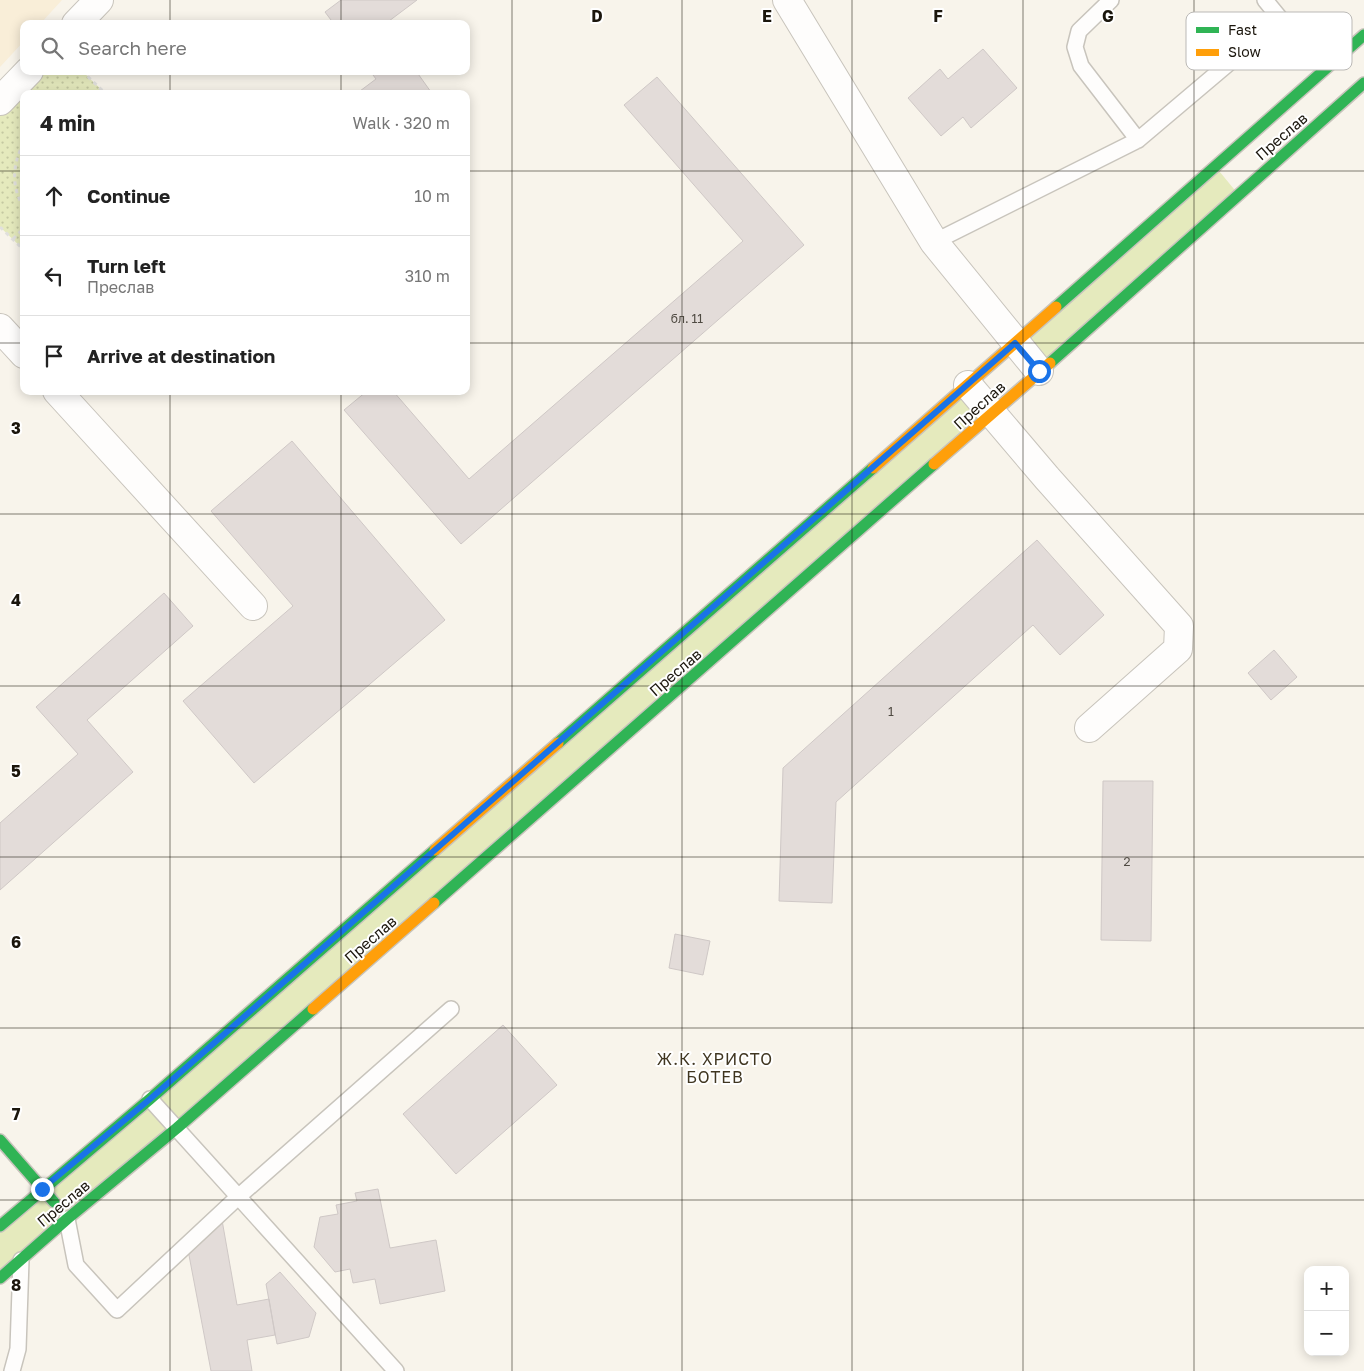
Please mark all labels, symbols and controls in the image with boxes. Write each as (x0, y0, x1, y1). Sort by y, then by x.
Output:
text: D (591, 6, 603, 26)
text: E (762, 6, 772, 26)
text: F (933, 6, 943, 26)
text: G (1102, 6, 1114, 26)
legend (1186, 12, 1352, 70)
search box (20, 20, 470, 75)
text: Fast (1228, 21, 1257, 38)
icon: search (38, 34, 66, 62)
text: Search here (78, 36, 187, 59)
text: Slow (1228, 43, 1261, 60)
street label: Преслав (1251, 109, 1311, 163)
text: 4 min (40, 110, 95, 136)
text: Walk · 320 m (353, 113, 450, 133)
icon: ahead (40, 182, 68, 210)
text: Continue (87, 184, 170, 207)
text: 10 m (414, 186, 450, 206)
text: Turn left (87, 254, 166, 277)
icon: left (40, 262, 68, 290)
text: 310 m (405, 266, 450, 286)
text: Преслав (87, 277, 154, 297)
house number: бл. 11 (671, 311, 703, 326)
icon: arrive (40, 342, 68, 370)
text: Arrive at destination (87, 344, 275, 367)
route start (1028, 360, 1051, 383)
street label: Преслав (950, 377, 1008, 433)
text: 3 (11, 418, 21, 438)
text: 4 (11, 590, 21, 610)
street label: Преслав (645, 645, 705, 699)
house number: 1 (888, 704, 894, 719)
text: 5 (11, 761, 21, 781)
house number: 2 (1124, 854, 1131, 869)
street label: Преслав (340, 912, 400, 966)
text: 6 (11, 932, 21, 952)
district label: Ж.К. ХРИСТО БОТЕВ (657, 1049, 773, 1087)
text: 7 (12, 1104, 21, 1124)
street label: Преслав (33, 1176, 93, 1230)
route end (31, 1178, 54, 1201)
map controls (1304, 1266, 1349, 1356)
button: + (1304, 1266, 1349, 1311)
text: 8 (11, 1275, 21, 1295)
button: − (1304, 1311, 1349, 1356)

